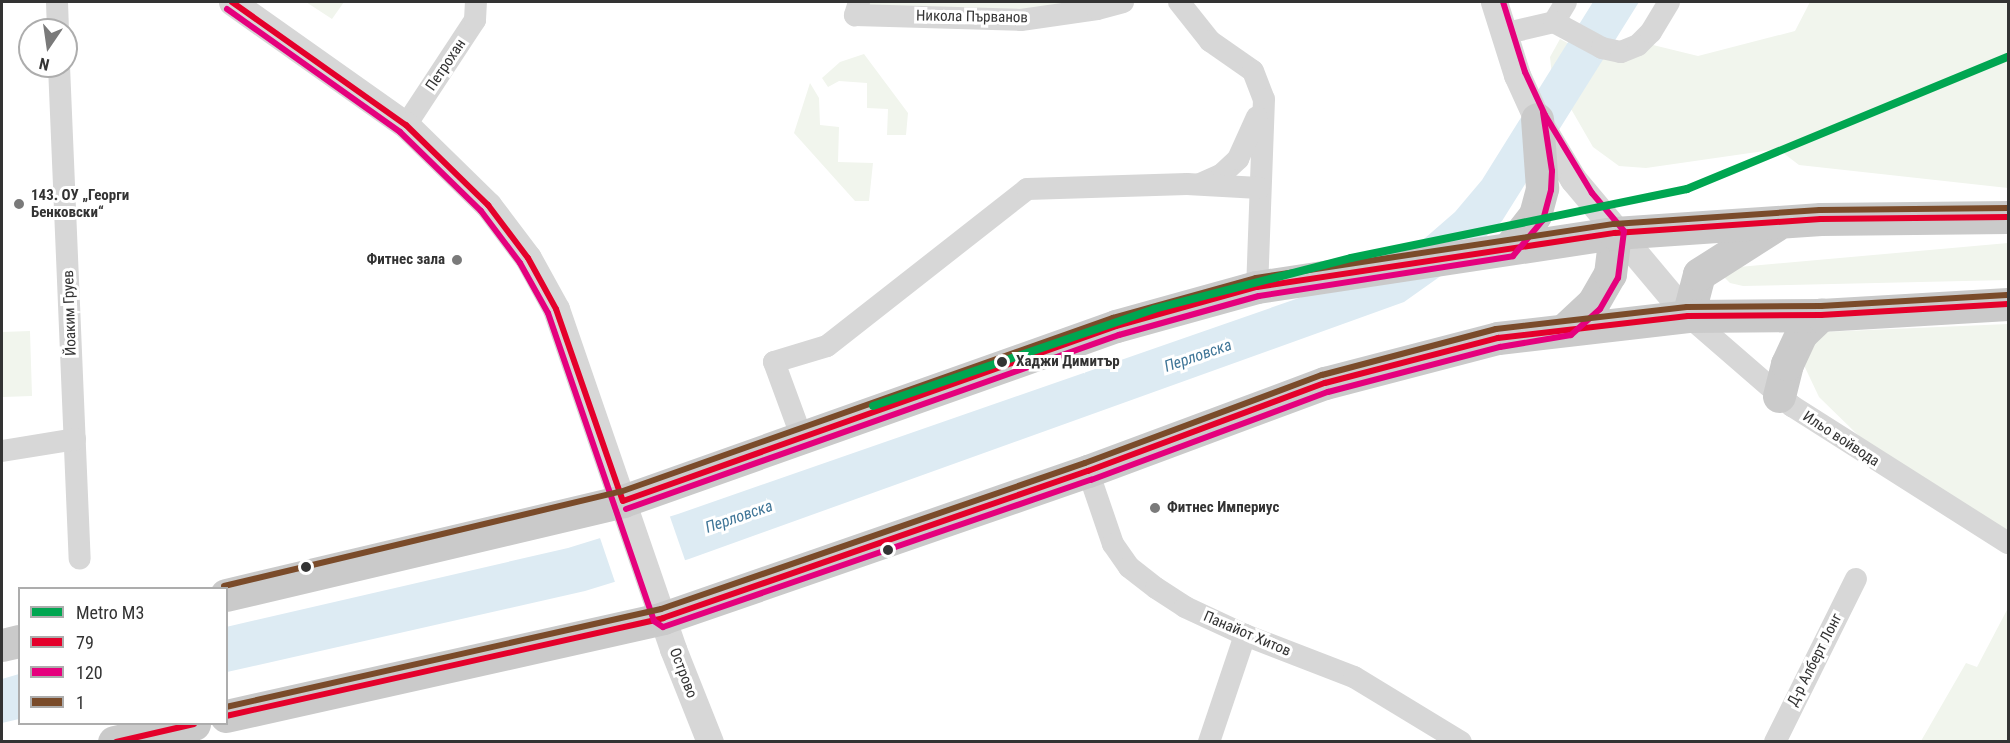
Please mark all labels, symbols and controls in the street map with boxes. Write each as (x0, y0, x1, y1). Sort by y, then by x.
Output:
street label: Никола Първанов (916, 7, 1028, 27)
north arrow (18, 18, 78, 78)
street label: Петрохан (422, 36, 470, 94)
text: N (37, 54, 51, 74)
place label: 143. ОУ „Георги Бенковски“ (31, 186, 129, 221)
marker: 143. ОУ „Георги Бенковски“ (12, 197, 26, 211)
place label: Фитнес зала (366, 251, 445, 269)
marker: Фитнес зала (450, 253, 464, 267)
street label: Йоаким Груев (60, 270, 80, 356)
water label: Перловска (1162, 336, 1234, 376)
marker: Хаджи Димитър (993, 353, 1011, 371)
place label: Хаджи Димитър (1016, 353, 1120, 371)
street label: Ильо войвода (1799, 408, 1883, 470)
water label: Перловска (703, 497, 775, 537)
place label: Фитнес Империус (1167, 499, 1279, 517)
marker: Фитнес Империус (1148, 501, 1162, 515)
unlabelled marker (882, 544, 894, 556)
unlabelled marker (300, 561, 312, 573)
legend (18, 587, 228, 725)
text: Metro M3 (76, 602, 144, 623)
street label: Панайот Хитов (1201, 608, 1293, 660)
street label: Д-р Алберт Лонг (1784, 611, 1846, 709)
text: 79 (76, 632, 94, 653)
street label: Острово (665, 645, 701, 701)
text: 120 (76, 662, 103, 683)
text: 1 (76, 692, 85, 713)

